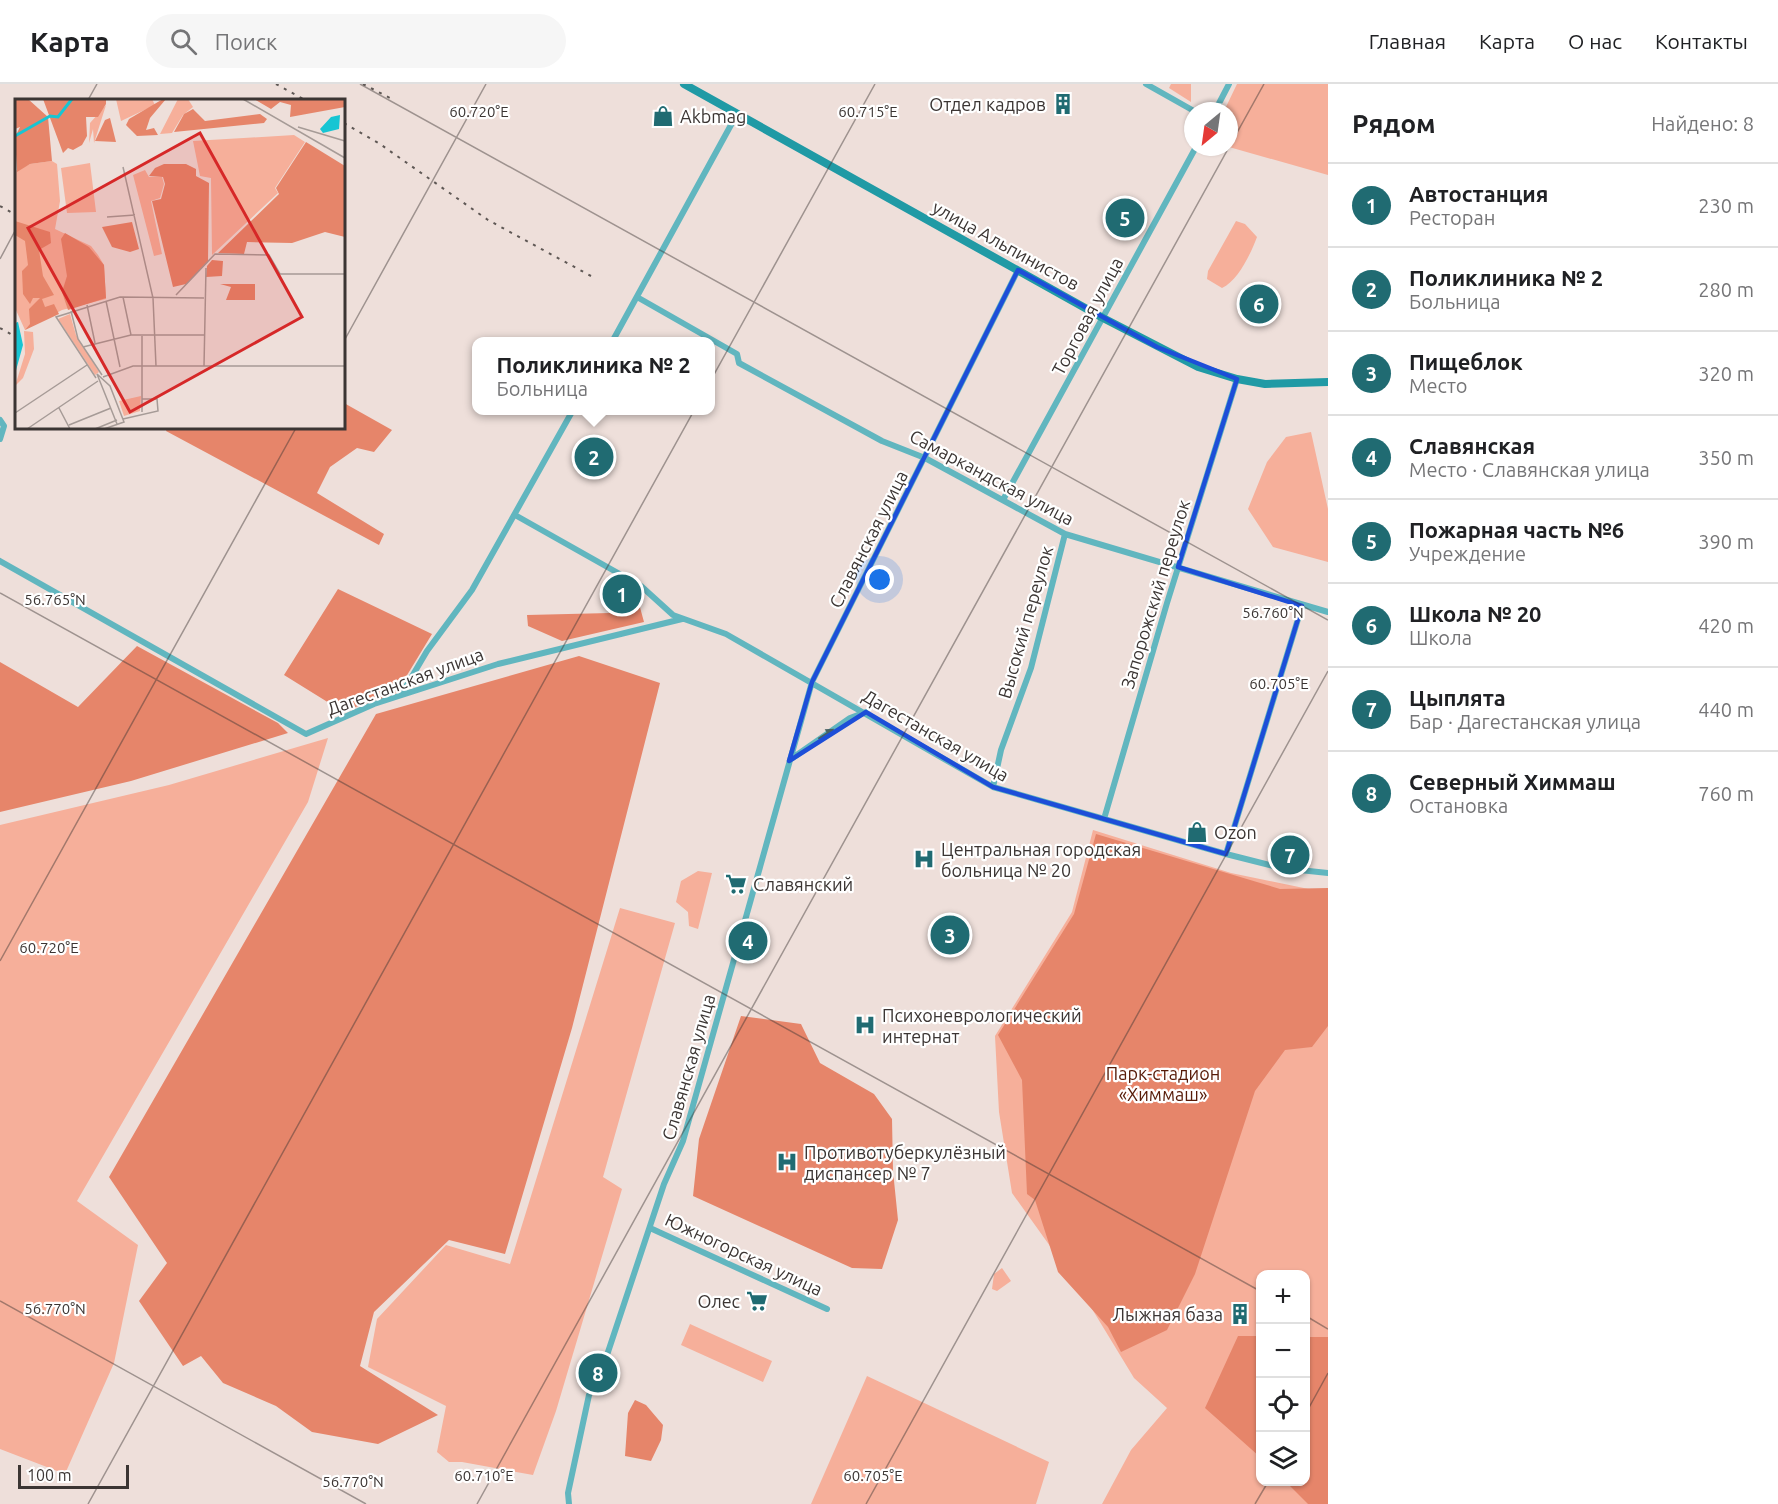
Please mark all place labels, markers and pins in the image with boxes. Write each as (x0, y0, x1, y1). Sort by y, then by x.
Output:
building icon: Отдел кадров (1051, 92, 1075, 116)
place label: Отдел кадров (929, 94, 1046, 114)
shop icon: Akbmag (651, 104, 675, 128)
place label: Akbmag (680, 106, 746, 126)
pin: 5 (1106, 196, 1144, 240)
pin: 6 (1240, 282, 1278, 326)
pin: 2 (574, 434, 614, 479)
pin: 1 (602, 572, 642, 616)
shop icon: Ozon (1185, 820, 1209, 844)
place label: Ozon (1214, 822, 1257, 842)
pin: 7 (1270, 832, 1310, 878)
place label: Центральная городская больница № 20 (941, 839, 1141, 880)
hospital icon: Центральная городская больница № 20 (912, 847, 936, 871)
supermarket icon: Славянский (724, 872, 748, 896)
place label: Славянский (753, 874, 853, 894)
pin: 3 (930, 912, 970, 958)
pin: 4 (728, 918, 768, 964)
place label: Психоневрологический интернат (882, 1005, 1082, 1046)
hospital icon: Психоневрологический интернат (853, 1013, 877, 1037)
place label: Противотуберкулёзный диспансер № 7 (804, 1142, 1006, 1183)
hospital icon: Противотуберкулёзный диспансер № 7 (775, 1150, 799, 1174)
supermarket icon: Олес (745, 1289, 769, 1313)
place label: Олес (697, 1291, 740, 1311)
building icon: Лыжная база (1228, 1302, 1252, 1326)
place label: Лыжная база (1113, 1304, 1223, 1324)
pin: 8 (578, 1350, 618, 1396)

